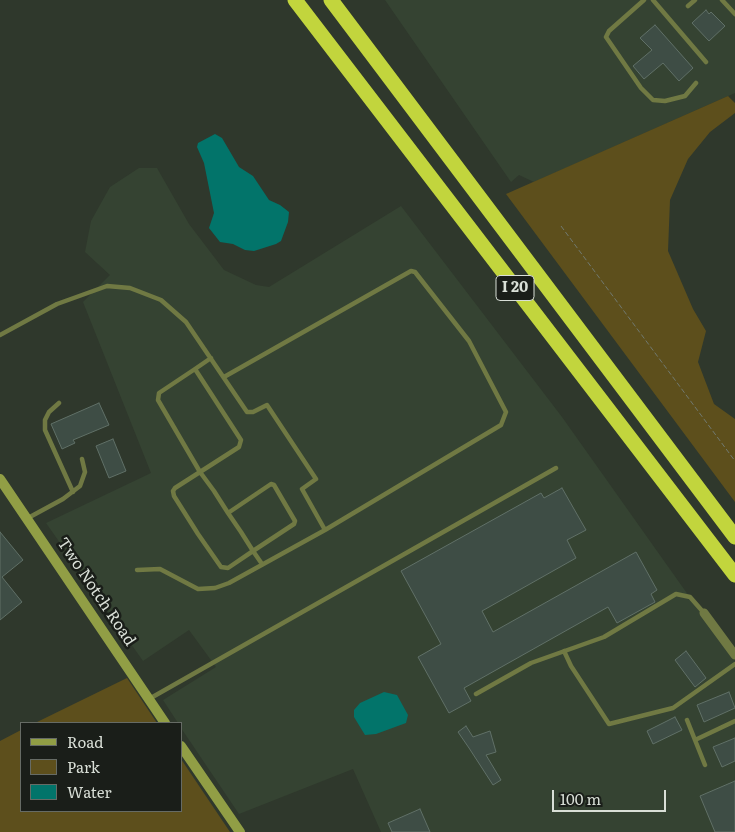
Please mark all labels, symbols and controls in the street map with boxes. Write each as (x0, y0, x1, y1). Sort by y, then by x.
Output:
road number: I 20 (496, 276, 534, 300)
street label: Two Notch Road (53, 534, 139, 650)
legend (20, 722, 182, 812)
text: Road (67, 730, 103, 753)
text: Park (67, 755, 100, 778)
text: Water (67, 780, 112, 803)
scale bar (555, 780, 669, 812)
text: 100 m (560, 787, 601, 810)

